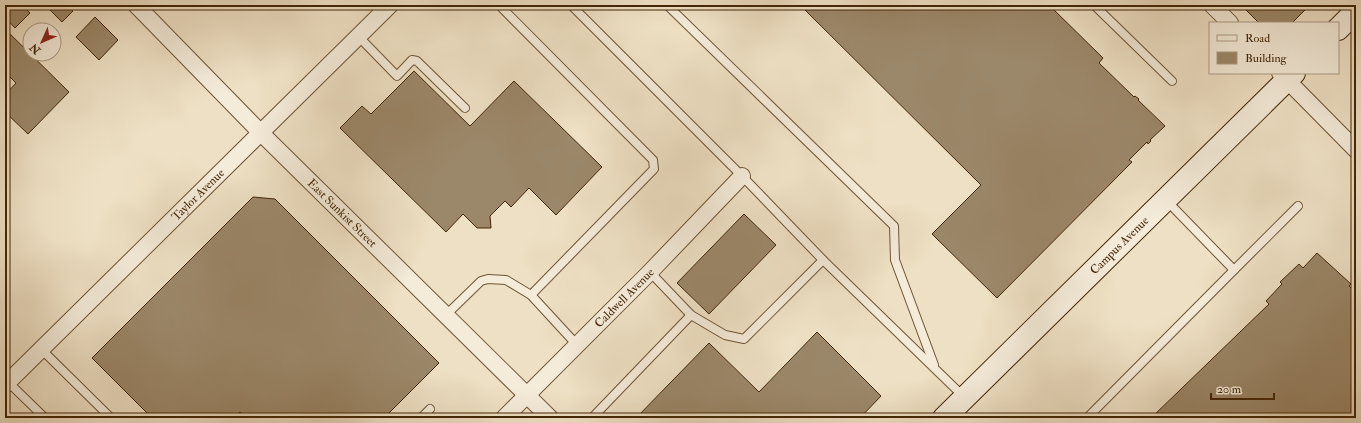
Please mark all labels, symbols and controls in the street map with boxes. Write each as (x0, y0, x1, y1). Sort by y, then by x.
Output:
north arrow (22, 22, 62, 62)
legend (1209, 22, 1339, 74)
text: Road (1245, 31, 1270, 46)
text: N (26, 40, 44, 58)
text: Building (1245, 51, 1288, 66)
street label: Taylor Avenue (168, 165, 227, 224)
street label: East Sunkist Street (304, 176, 380, 251)
street label: Campus Avenue (1087, 213, 1152, 278)
street label: Caldwell Avenue (591, 265, 657, 331)
scale bar (1211, 375, 1274, 401)
text: 20 m (1217, 382, 1242, 397)

